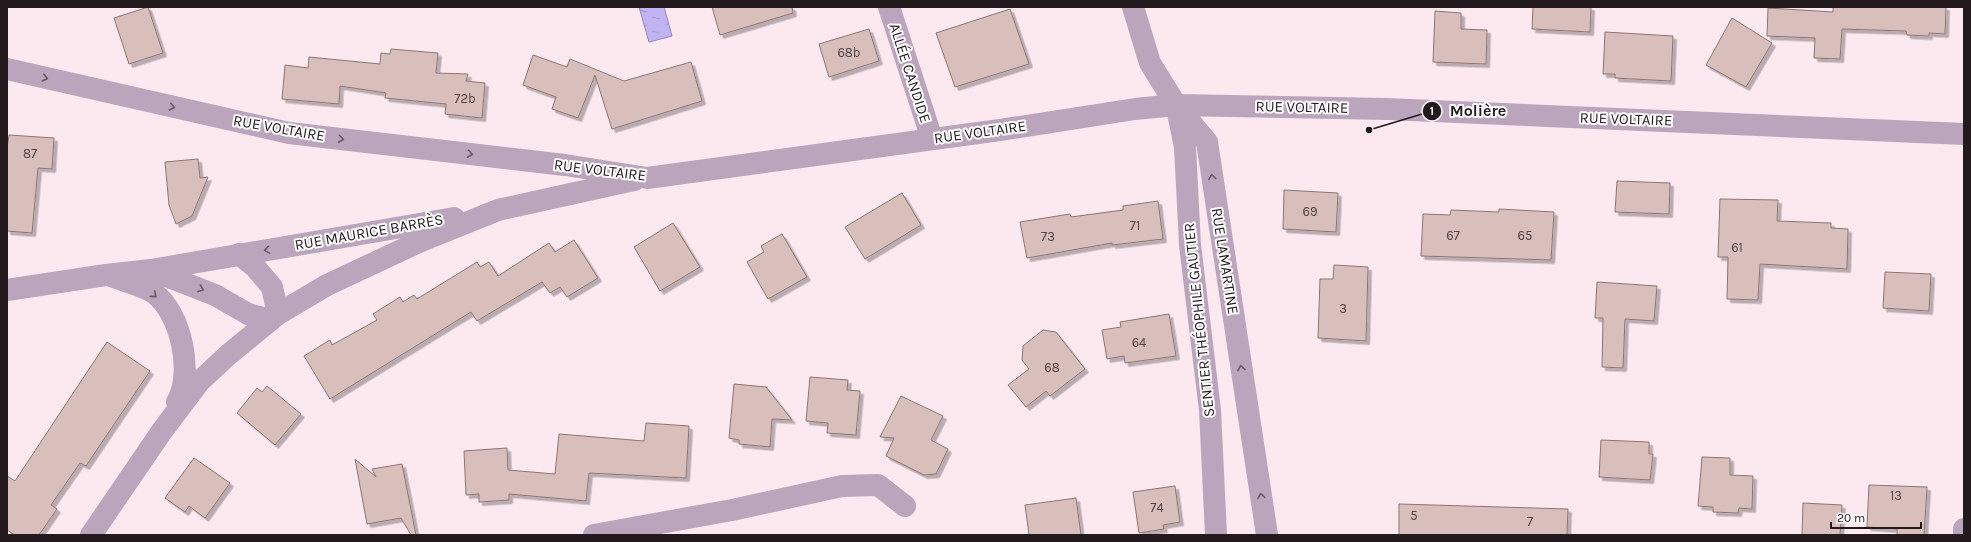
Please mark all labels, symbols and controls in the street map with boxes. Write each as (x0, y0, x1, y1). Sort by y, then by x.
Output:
street label: ALLÉE CANDIDE (885, 21, 935, 125)
house number: 68b (837, 45, 861, 60)
one-way arrow (42, 74, 48, 82)
house number: 72b (454, 91, 476, 106)
street label: RUE VOLTAIRE (1256, 97, 1348, 117)
callout: Molière (1422, 97, 1514, 125)
text: Molière (1450, 101, 1506, 120)
one-way arrow (169, 102, 175, 110)
text: 1 (1430, 104, 1434, 118)
street label: RUE VOLTAIRE (1579, 108, 1673, 130)
street label: RUE VOLTAIRE (232, 111, 326, 145)
street label: RUE VOLTAIRE (933, 117, 1027, 147)
one-way arrow (338, 134, 344, 143)
house number: 87 (23, 146, 37, 161)
one-way arrow (467, 149, 473, 158)
street label: RUE VOLTAIRE (553, 155, 647, 185)
one-way arrow (1208, 174, 1217, 181)
house number: 69 (1303, 204, 1317, 219)
street label: RUE LAMARTINE (1208, 206, 1242, 316)
street label: RUE MAURICE BARRÈS (293, 210, 445, 254)
house number: 71 (1130, 218, 1140, 233)
street label: SENTIER THÉOPHILE GAUTIER (1180, 222, 1218, 418)
house number: 67 (1446, 228, 1460, 243)
house number: 65 (1518, 228, 1532, 243)
house number: 73 (1041, 229, 1055, 244)
house number: 61 (1731, 240, 1743, 255)
one-way arrow (264, 245, 270, 254)
one-way arrow (197, 285, 204, 293)
one-way arrow (150, 290, 157, 297)
house number: 3 (1339, 301, 1347, 316)
house number: 64 (1132, 335, 1146, 350)
house number: 68 (1044, 360, 1060, 375)
one-way arrow (1237, 365, 1246, 371)
house number: 13 (1890, 488, 1902, 503)
one-way arrow (1257, 493, 1266, 500)
house number: 74 (1150, 500, 1164, 515)
scale bar (1831, 504, 1921, 530)
house number: 5 (1410, 508, 1418, 523)
text: 20 m (1837, 511, 1865, 525)
house number: 7 (1527, 514, 1533, 529)

